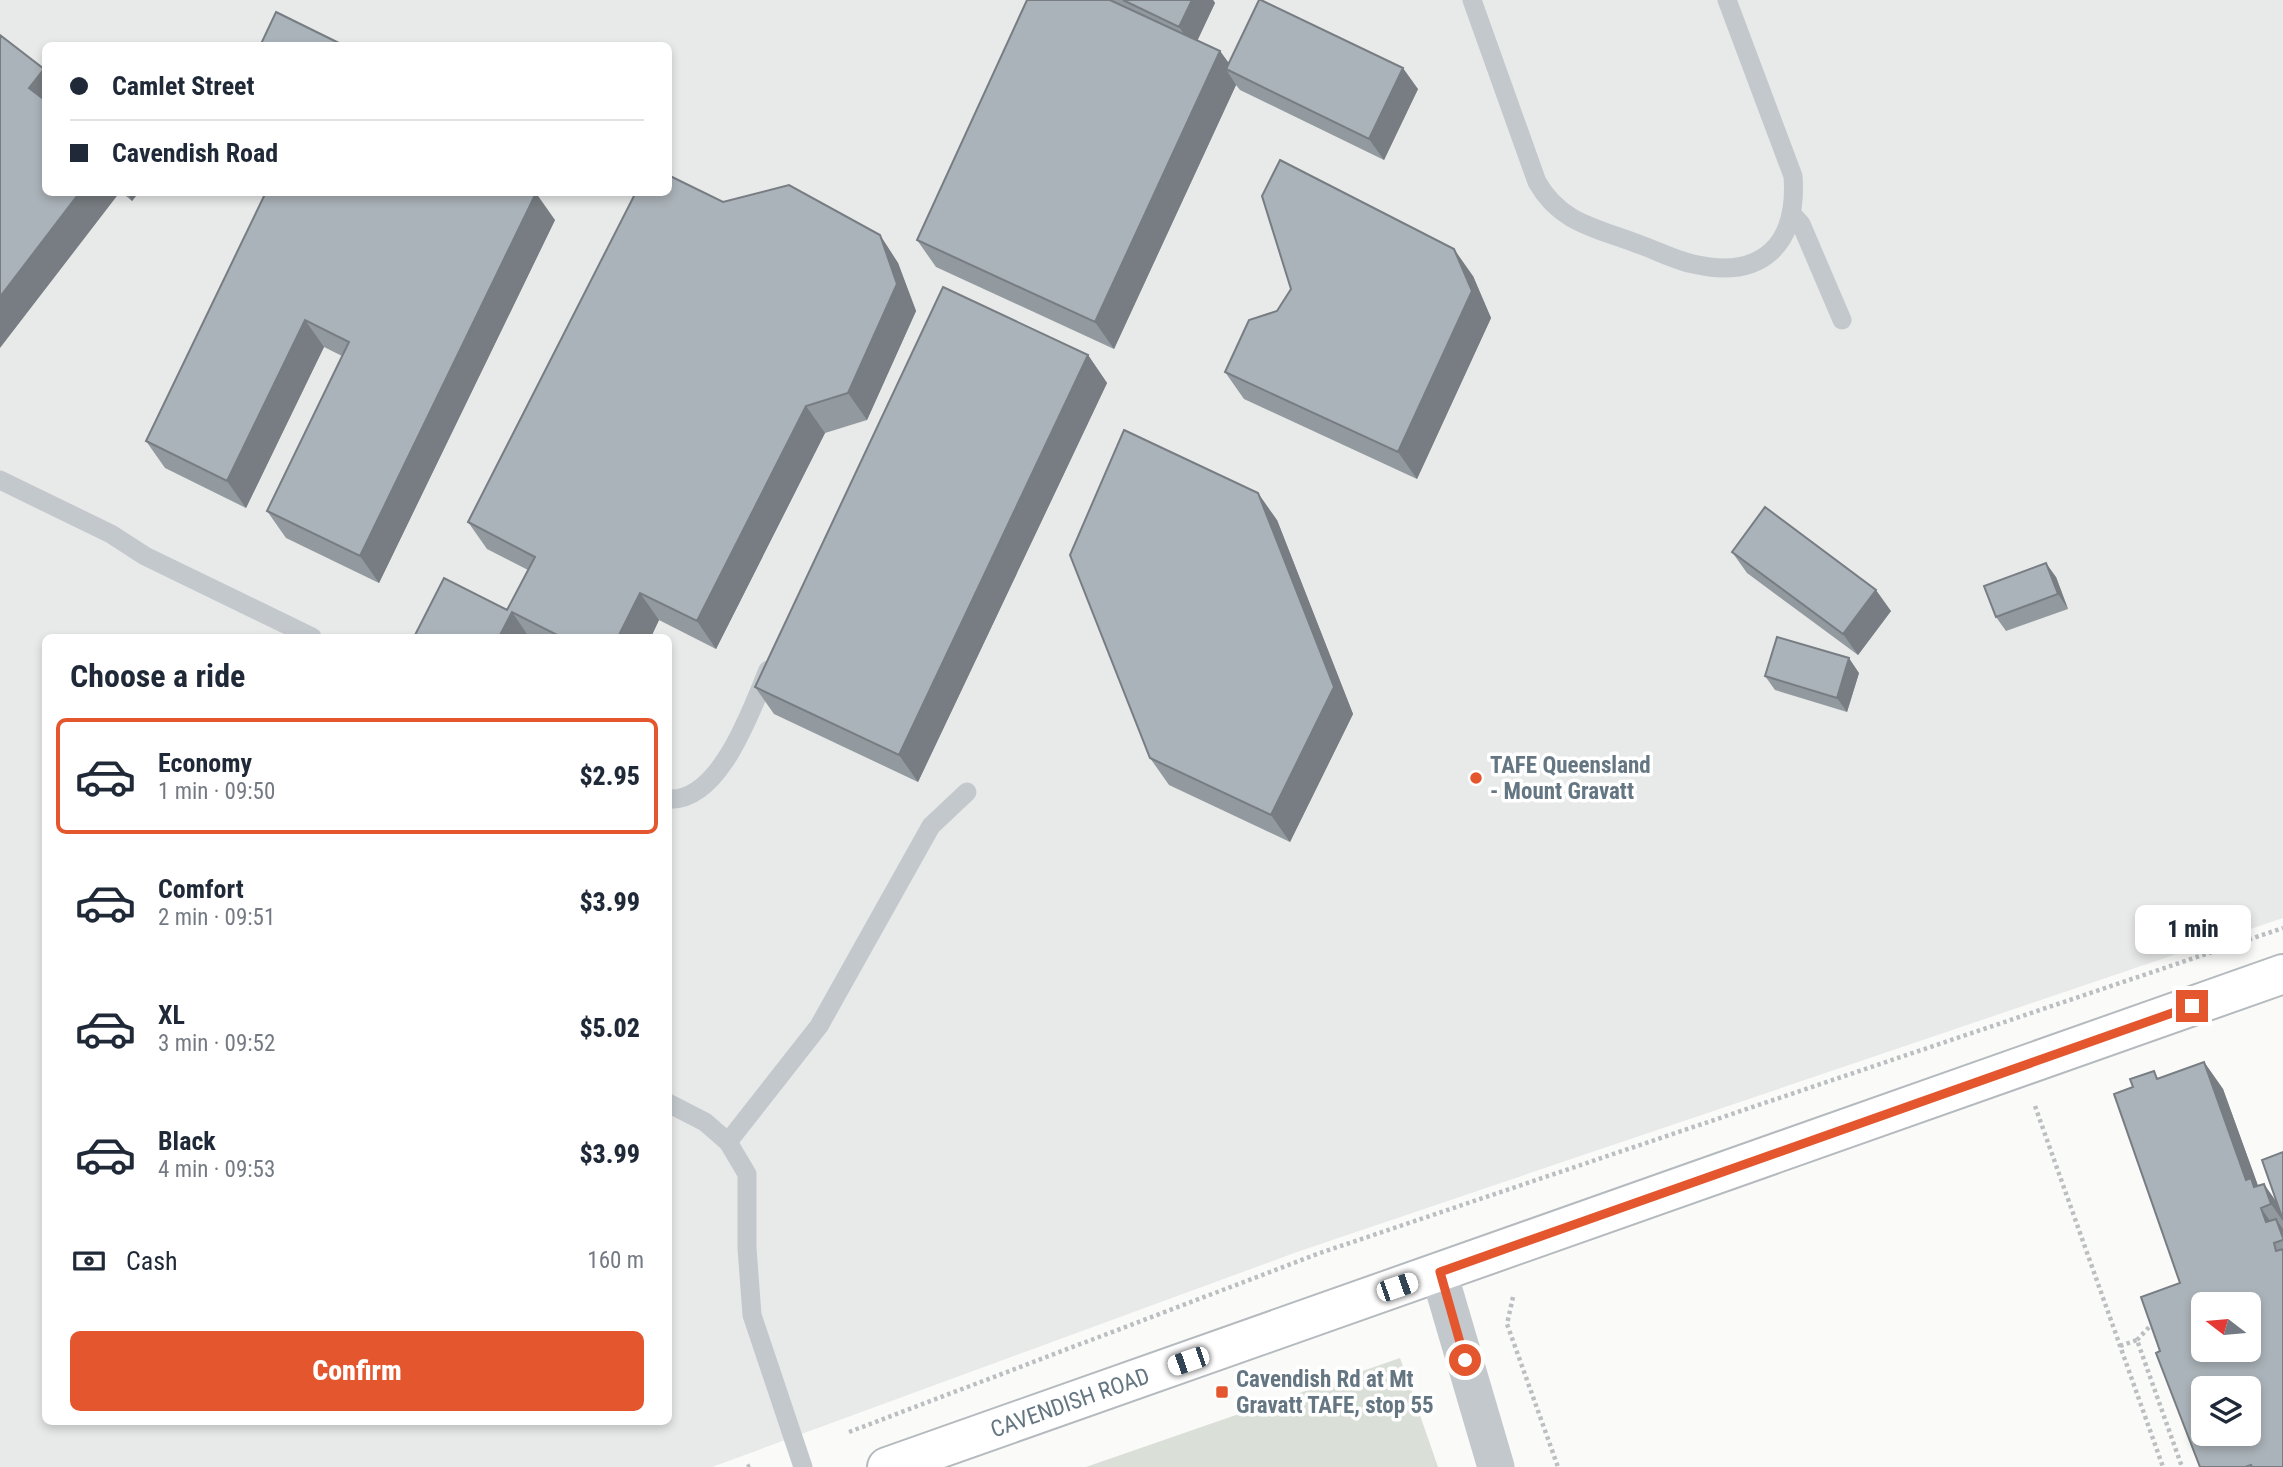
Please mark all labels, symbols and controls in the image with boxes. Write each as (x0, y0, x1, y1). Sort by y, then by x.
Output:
text: Camlet Street (112, 71, 255, 101)
text: Cavendish Road (112, 138, 278, 168)
text: Choose a ride (70, 657, 245, 695)
icon: car (74, 745, 137, 808)
text: Economy (158, 748, 252, 778)
place label: TAFE Queensland - Mount Gravatt (1490, 752, 1651, 805)
text: $2.95 (579, 761, 640, 791)
marker: TAFE Queensland - Mount Gravatt (1468, 770, 1484, 786)
text: 1 min · 09:50 (158, 778, 275, 805)
icon: car (74, 871, 137, 934)
text: Comfort (158, 874, 244, 904)
text: $3.99 (579, 887, 640, 917)
text: 2 min · 09:51 (158, 904, 275, 931)
callout: 1 min (2134, 904, 2250, 954)
text: 1 min (2167, 916, 2219, 943)
route end (2176, 990, 2208, 1022)
icon: car (74, 997, 137, 1060)
text: XL (158, 1000, 185, 1030)
text: $5.02 (579, 1013, 640, 1043)
text: 3 min · 09:52 (158, 1030, 275, 1057)
icon: car (74, 1123, 137, 1186)
text: Black (158, 1126, 216, 1156)
text: $3.99 (579, 1139, 640, 1169)
text: 4 min · 09:53 (158, 1156, 275, 1183)
icon: cash (70, 1242, 108, 1280)
text: Cash (126, 1246, 178, 1276)
text: 160 m (587, 1247, 644, 1274)
car (1374, 1270, 1421, 1304)
north arrow (2191, 1292, 2261, 1362)
map controls (2191, 1292, 2261, 1446)
button: Confirm (70, 1331, 644, 1411)
car (1165, 1344, 1212, 1378)
route start (1449, 1344, 1481, 1376)
street label: CAVENDISH ROAD (987, 1362, 1153, 1443)
place label: Cavendish Rd at Mt Gravatt TAFE, stop 55 (1236, 1366, 1434, 1419)
button: layers (2191, 1376, 2261, 1446)
marker: Cavendish Rd at Mt Gravatt TAFE, stop 55 (1214, 1384, 1230, 1400)

